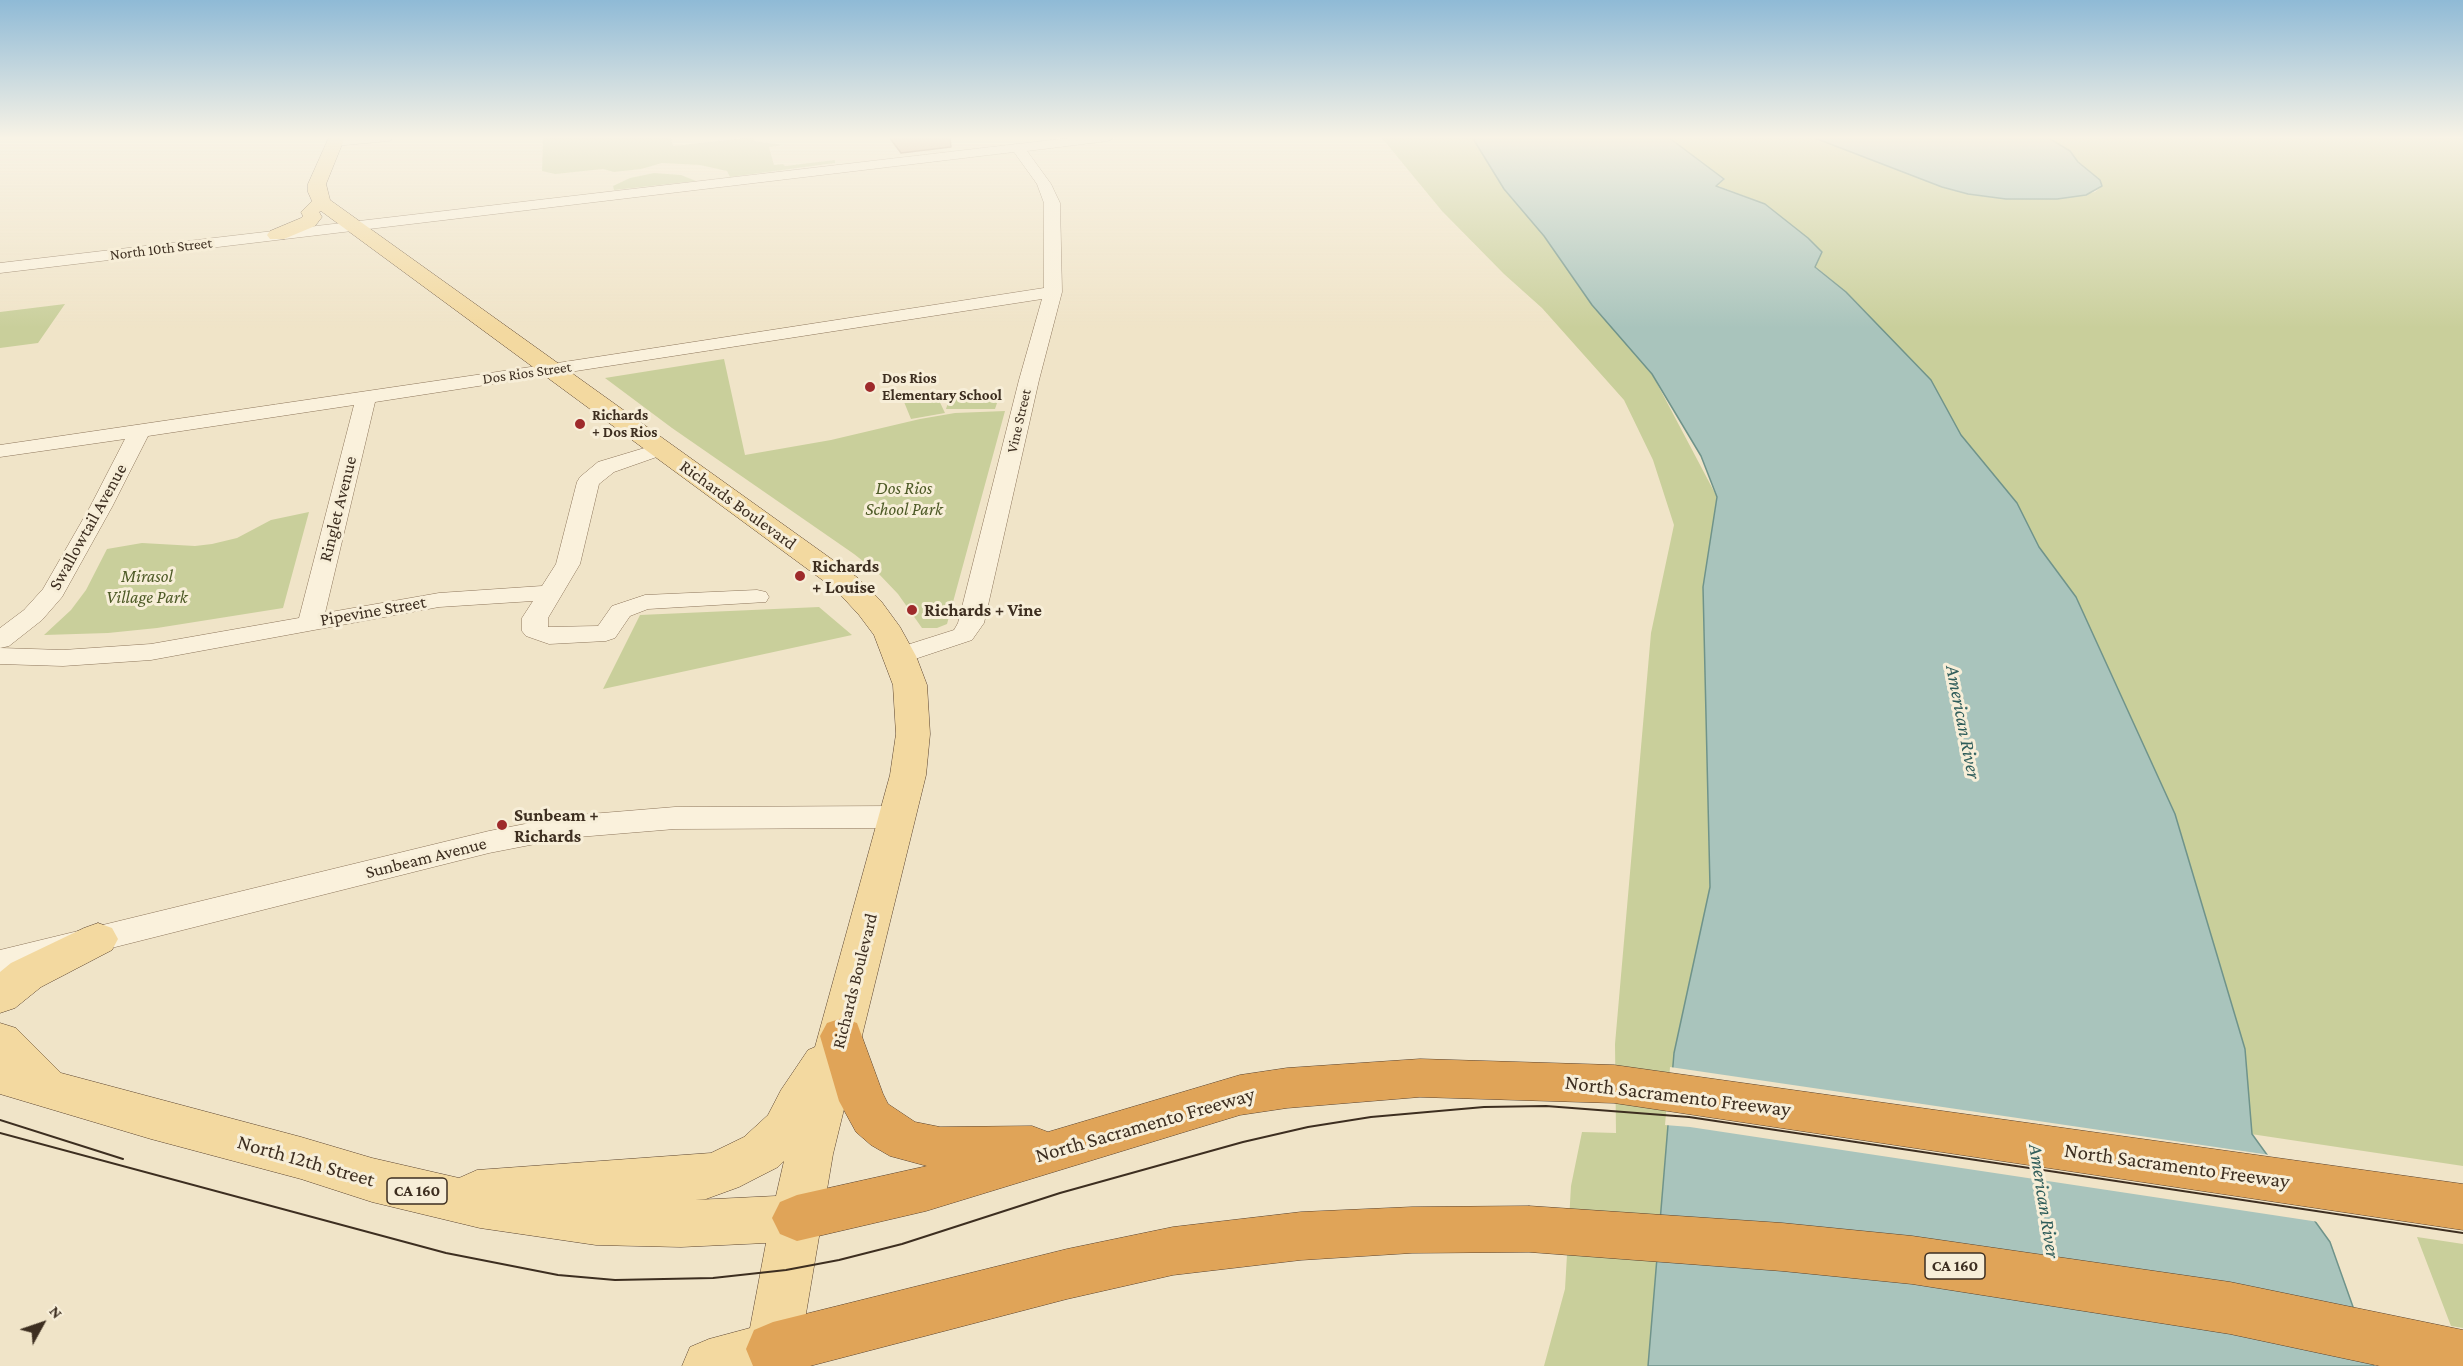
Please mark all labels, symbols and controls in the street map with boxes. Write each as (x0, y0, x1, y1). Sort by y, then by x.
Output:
street label: North 10th Street (109, 234, 213, 264)
street label: Dos Rios Street (481, 358, 573, 388)
place label: Dos Rios Elementary School (882, 369, 1002, 404)
marker: Dos Rios Elementary School (863, 380, 877, 394)
street label: Vine Street (1003, 387, 1035, 455)
place label: Richards + Dos Rios (592, 406, 657, 441)
marker: Richards + Dos Rios (573, 417, 587, 431)
street label: Ringlet Avenue (314, 454, 362, 564)
street label: Richards Boulevard (675, 455, 801, 555)
street label: Swallowtail Avenue (44, 460, 132, 594)
park label: Dos Rios School Park (865, 477, 943, 520)
place label: Richards + Louise (812, 555, 879, 598)
park label: Mirasol Village Park (106, 565, 188, 608)
marker: Richards + Louise (793, 569, 807, 583)
street label: Pipevine Street (318, 591, 428, 631)
place label: Richards + Vine (924, 599, 1042, 621)
marker: Richards + Vine (905, 603, 919, 617)
water label: American River (1940, 663, 1986, 781)
place label: Sunbeam + Richards (514, 804, 599, 846)
marker: Sunbeam + Richards (495, 818, 509, 832)
street label: Sunbeam Avenue (363, 833, 489, 883)
street label: Richards Boulevard (828, 911, 882, 1051)
street label: North Sacramento Freeway (1564, 1070, 1792, 1122)
street label: North Sacramento Freeway (1032, 1082, 1258, 1168)
street label: North 12th Street (234, 1129, 378, 1193)
street label: North Sacramento Freeway (2063, 1138, 2291, 1194)
water label: American River (2023, 1142, 2065, 1260)
road number: CA 160 (387, 1178, 447, 1204)
road number: CA 160 (1925, 1253, 1985, 1279)
north arrow (12, 1294, 72, 1354)
text: N (46, 1302, 66, 1322)

